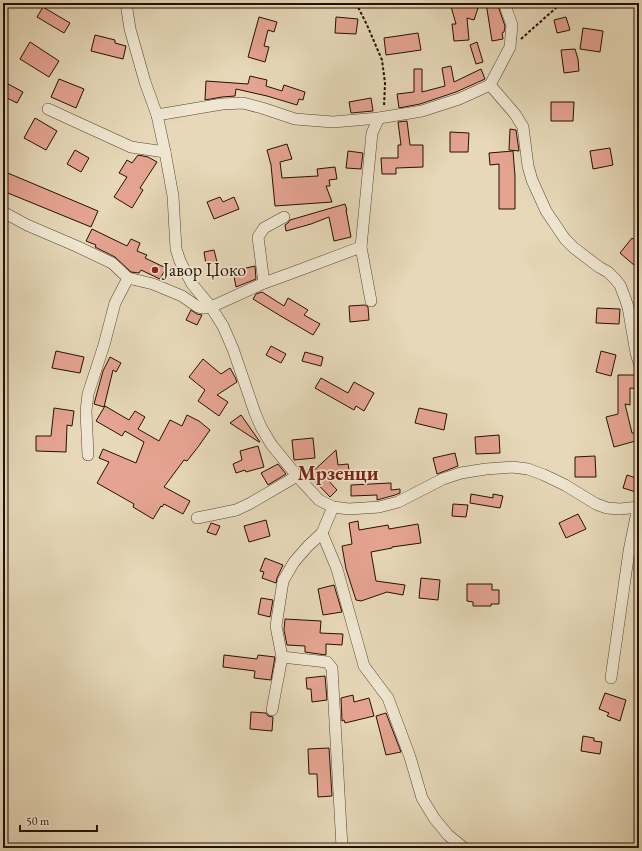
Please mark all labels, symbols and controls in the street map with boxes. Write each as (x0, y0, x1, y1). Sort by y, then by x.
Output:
place label: Јавор Џоко (161, 258, 246, 281)
marker: Јавор Џоко (150, 265, 160, 275)
district label: Мрзенци (297, 460, 379, 486)
scale bar (20, 807, 97, 833)
text: 50 m (26, 813, 50, 829)

